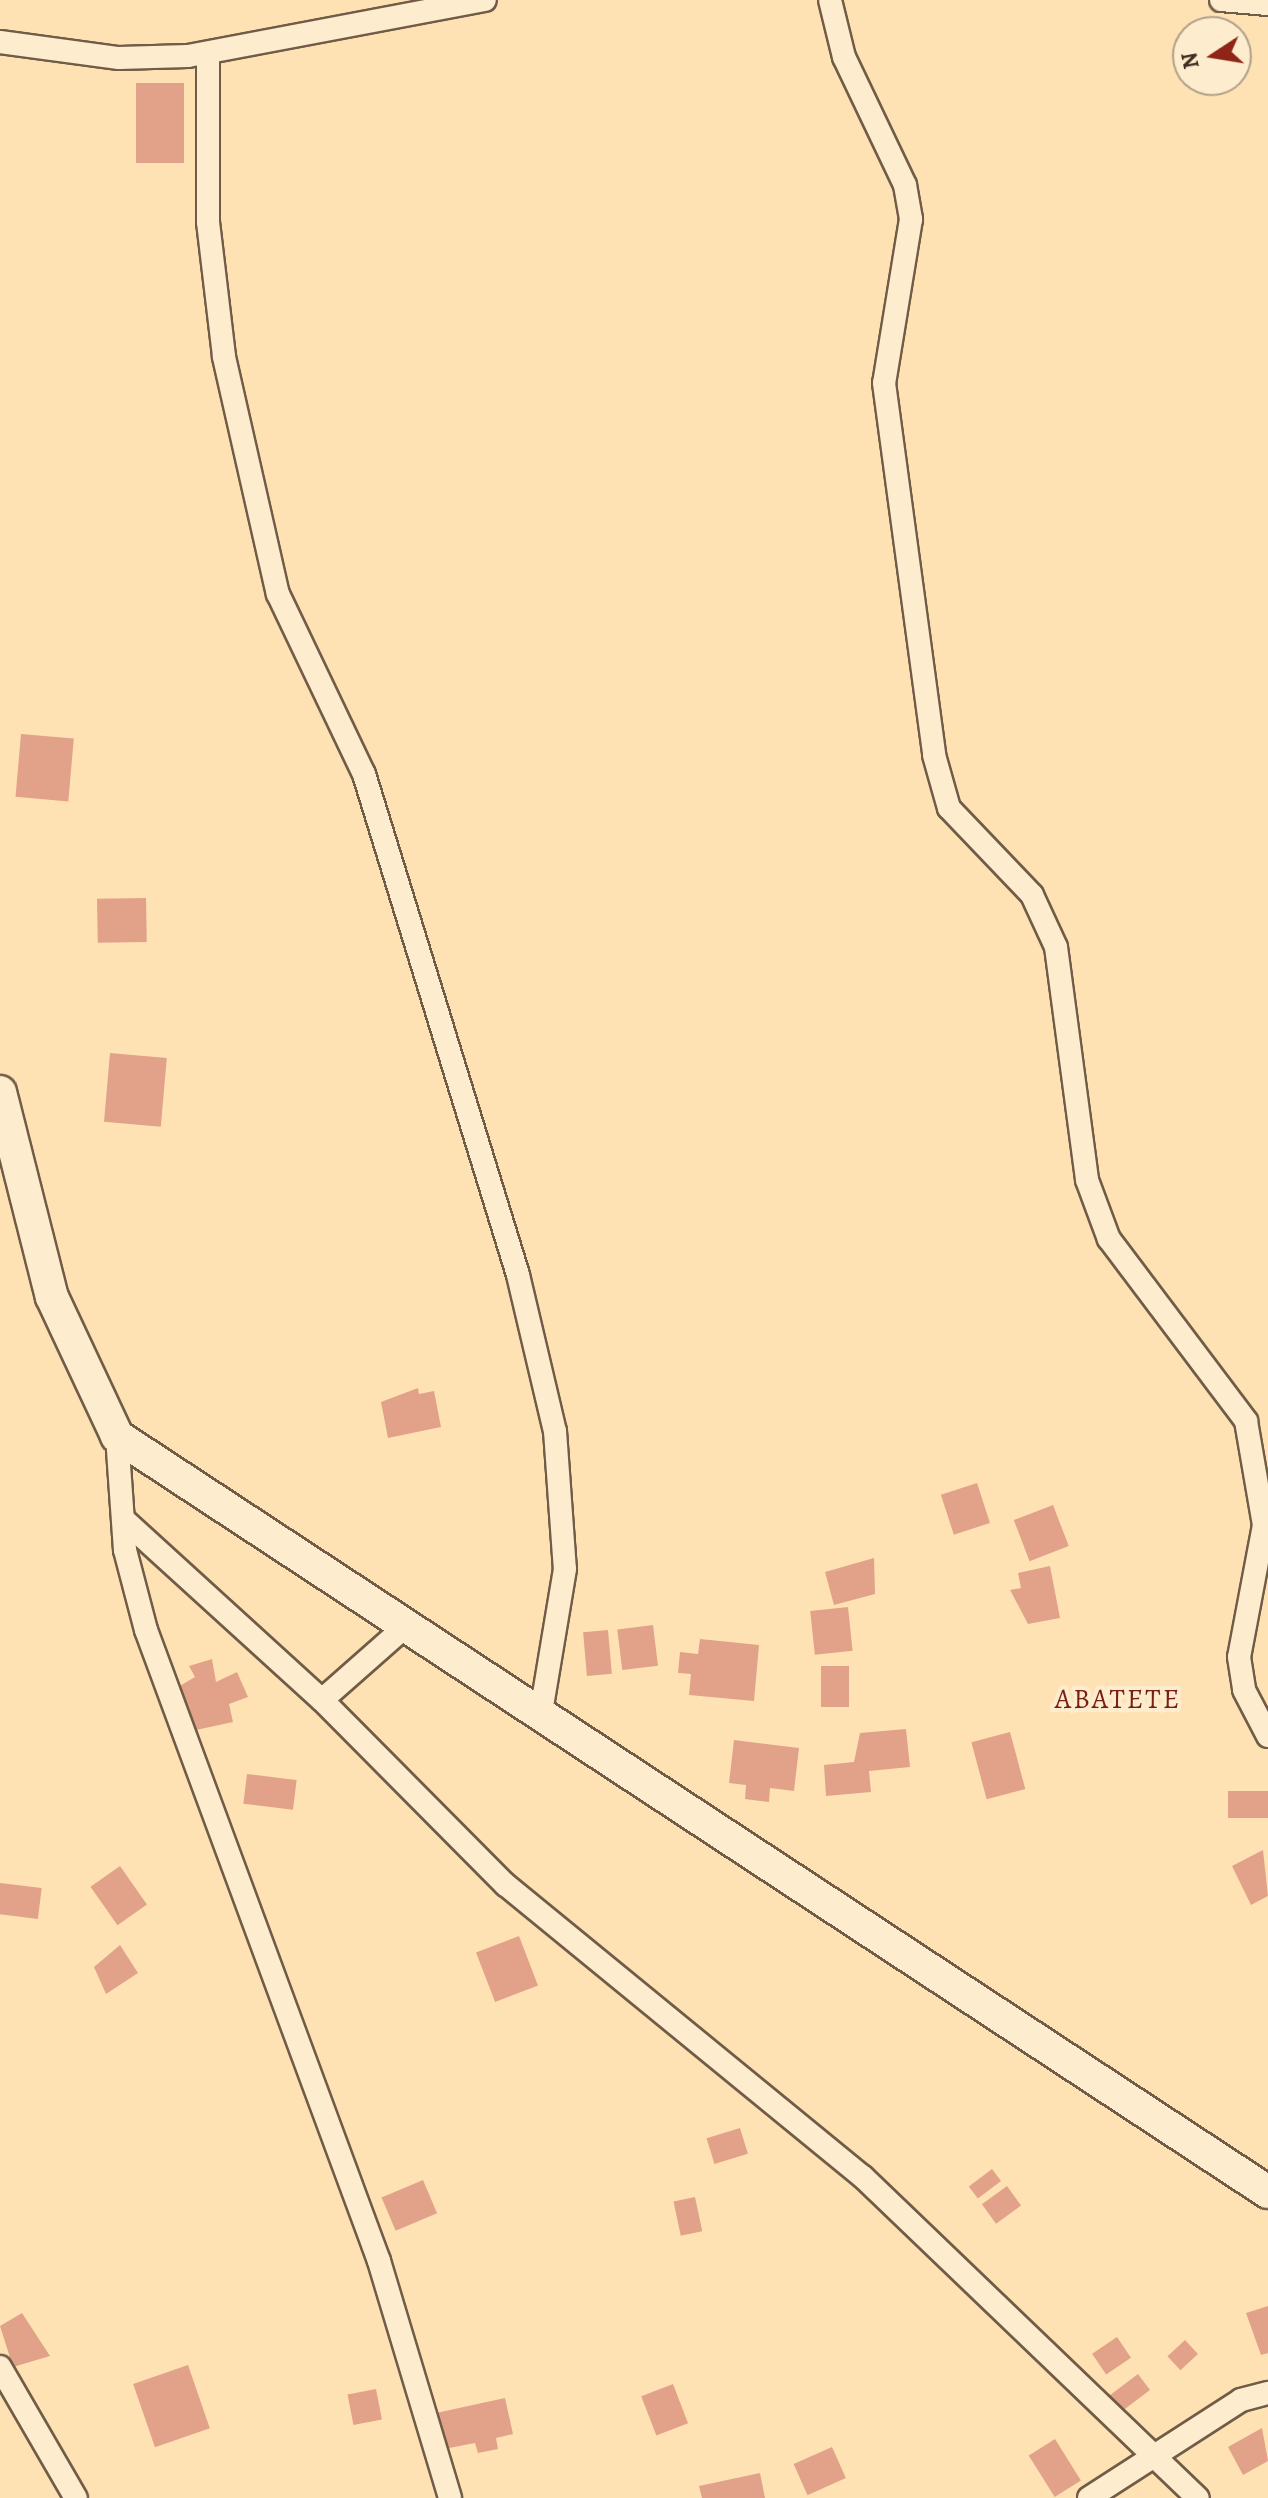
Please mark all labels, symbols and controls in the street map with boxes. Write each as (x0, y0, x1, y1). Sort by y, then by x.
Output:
north arrow (1172, 16, 1252, 96)
text: N (1174, 50, 1207, 72)
district label: ABATETE (1055, 1682, 1181, 1716)

